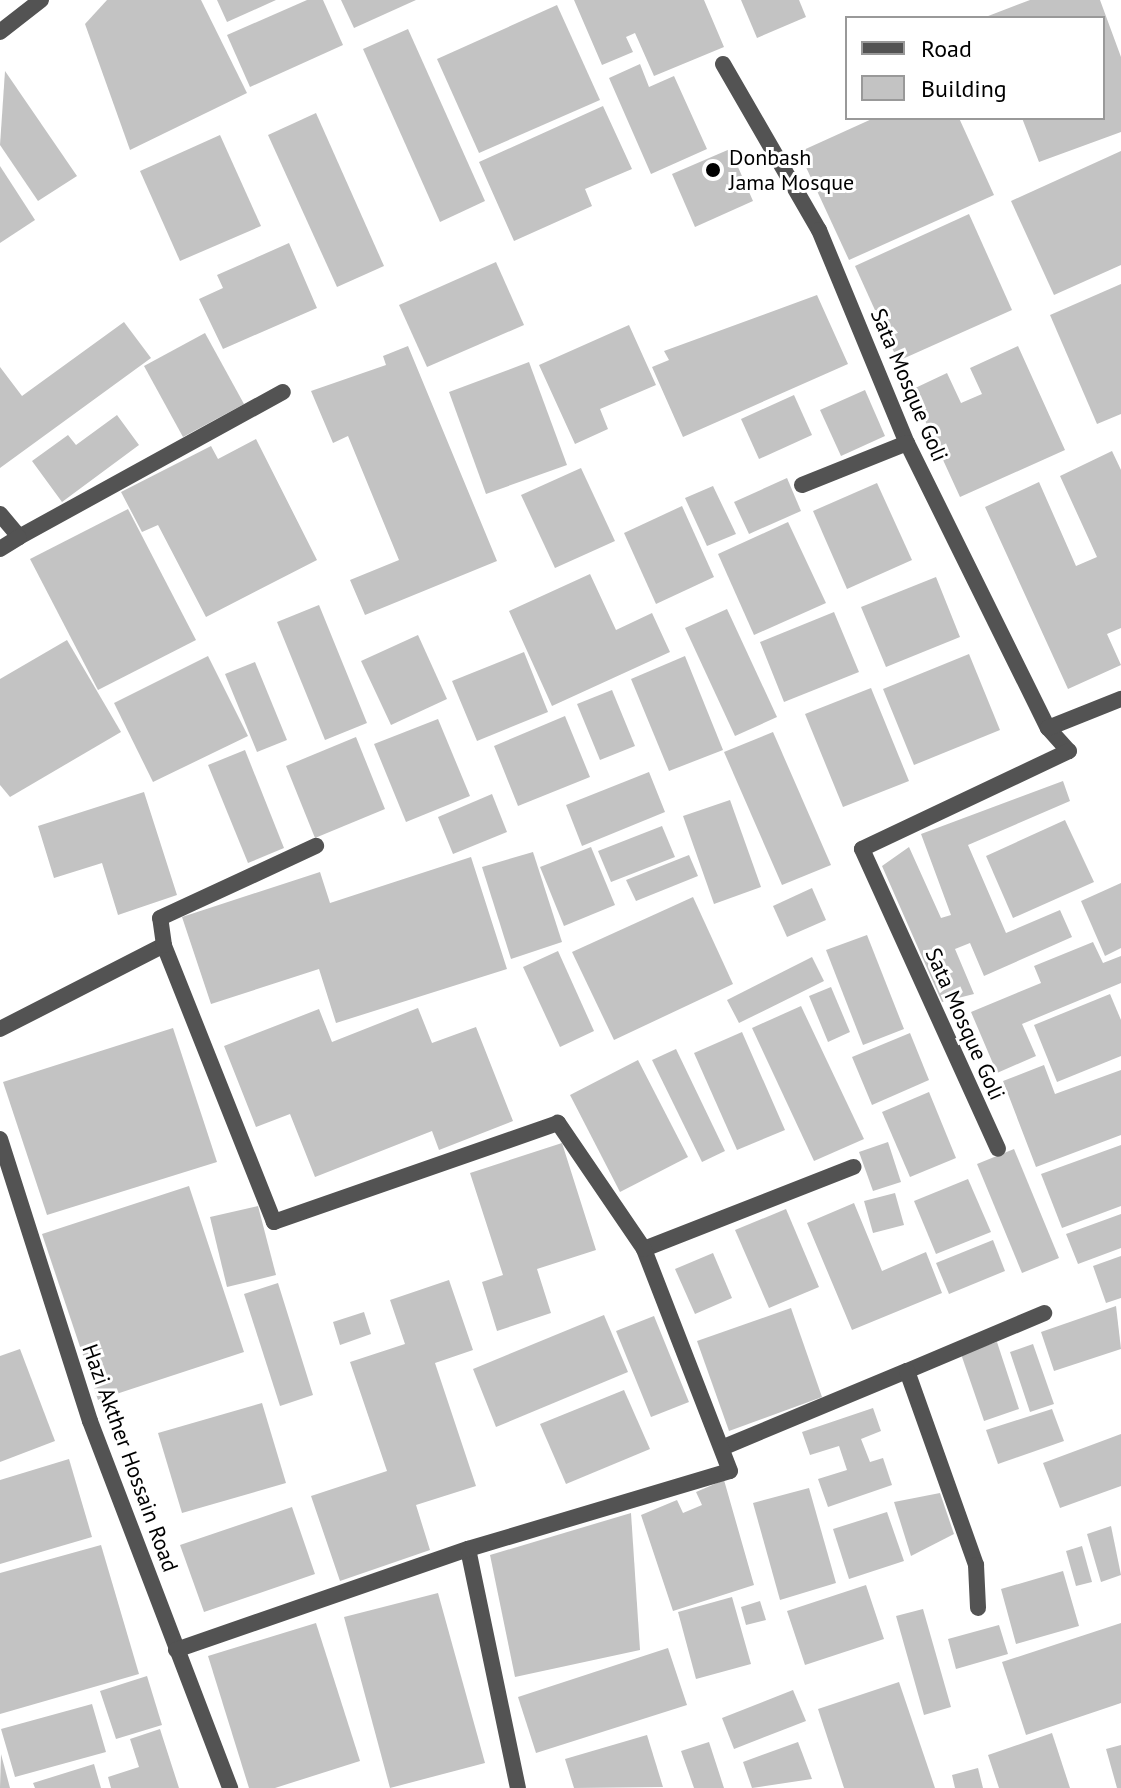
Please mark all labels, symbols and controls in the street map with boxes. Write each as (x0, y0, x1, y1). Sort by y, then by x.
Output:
legend (845, 16, 1105, 120)
text: Road (921, 33, 972, 64)
text: Building (921, 73, 1007, 104)
place label: Donbash Jama Mosque (729, 144, 854, 196)
marker: Donbash Jama Mosque (704, 161, 722, 179)
street label: Sata Mosque Goli (865, 305, 953, 465)
street label: Sata Mosque Goli (920, 944, 1010, 1104)
street label: Hazi Akther Hossain Road (76, 1340, 184, 1576)

